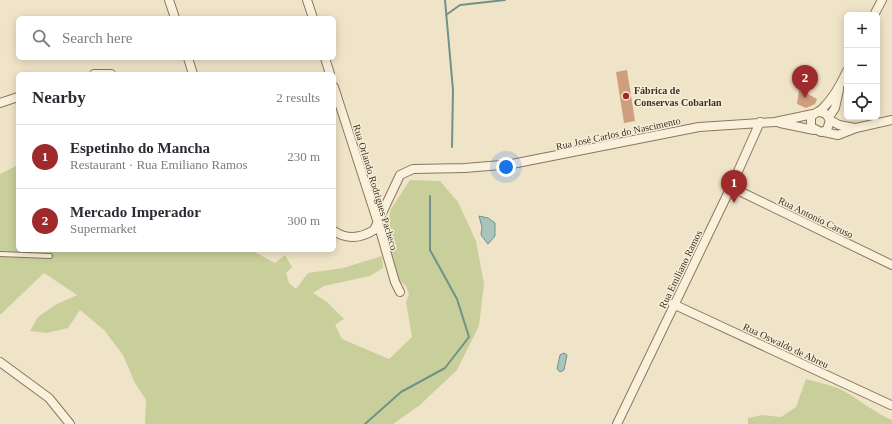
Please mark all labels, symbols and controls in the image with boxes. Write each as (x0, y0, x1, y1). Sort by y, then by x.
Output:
map controls (844, 12, 880, 120)
button: + (844, 12, 880, 48)
search box (16, 16, 336, 60)
icon: search (30, 27, 52, 49)
text: Search here (62, 30, 132, 46)
button: − (844, 48, 880, 84)
pin: 2 (792, 65, 818, 98)
button: locate (844, 84, 880, 120)
place label: Fábrica de Conservas Cobarlan (634, 85, 722, 108)
text: Nearby (32, 88, 86, 107)
text: 2 results (276, 90, 320, 105)
marker: Fábrica de Conservas Cobarlan (621, 91, 631, 101)
street label: Rua José Carlos do Nascimento (555, 115, 681, 152)
street label: Rua Orlando Rodrigues Pacheco (351, 123, 400, 251)
text: Espetinho do Mancha (70, 140, 210, 156)
text: 1 (42, 149, 48, 164)
text: 230 m (287, 149, 320, 164)
text: Restaurant · Rua Emiliano Ramos (70, 157, 248, 172)
your location (496, 157, 516, 177)
pin: 1 (721, 170, 747, 203)
street label: Rua Antonio Caruso (777, 195, 855, 240)
text: Mercado Imperador (70, 204, 201, 220)
text: 2 (42, 213, 48, 228)
text: 300 m (287, 213, 320, 228)
text: Supermarket (70, 221, 136, 236)
street label: Rua Emiliano Ramos (657, 228, 704, 310)
street label: Rua Oswaldo de Abreu (741, 321, 830, 370)

